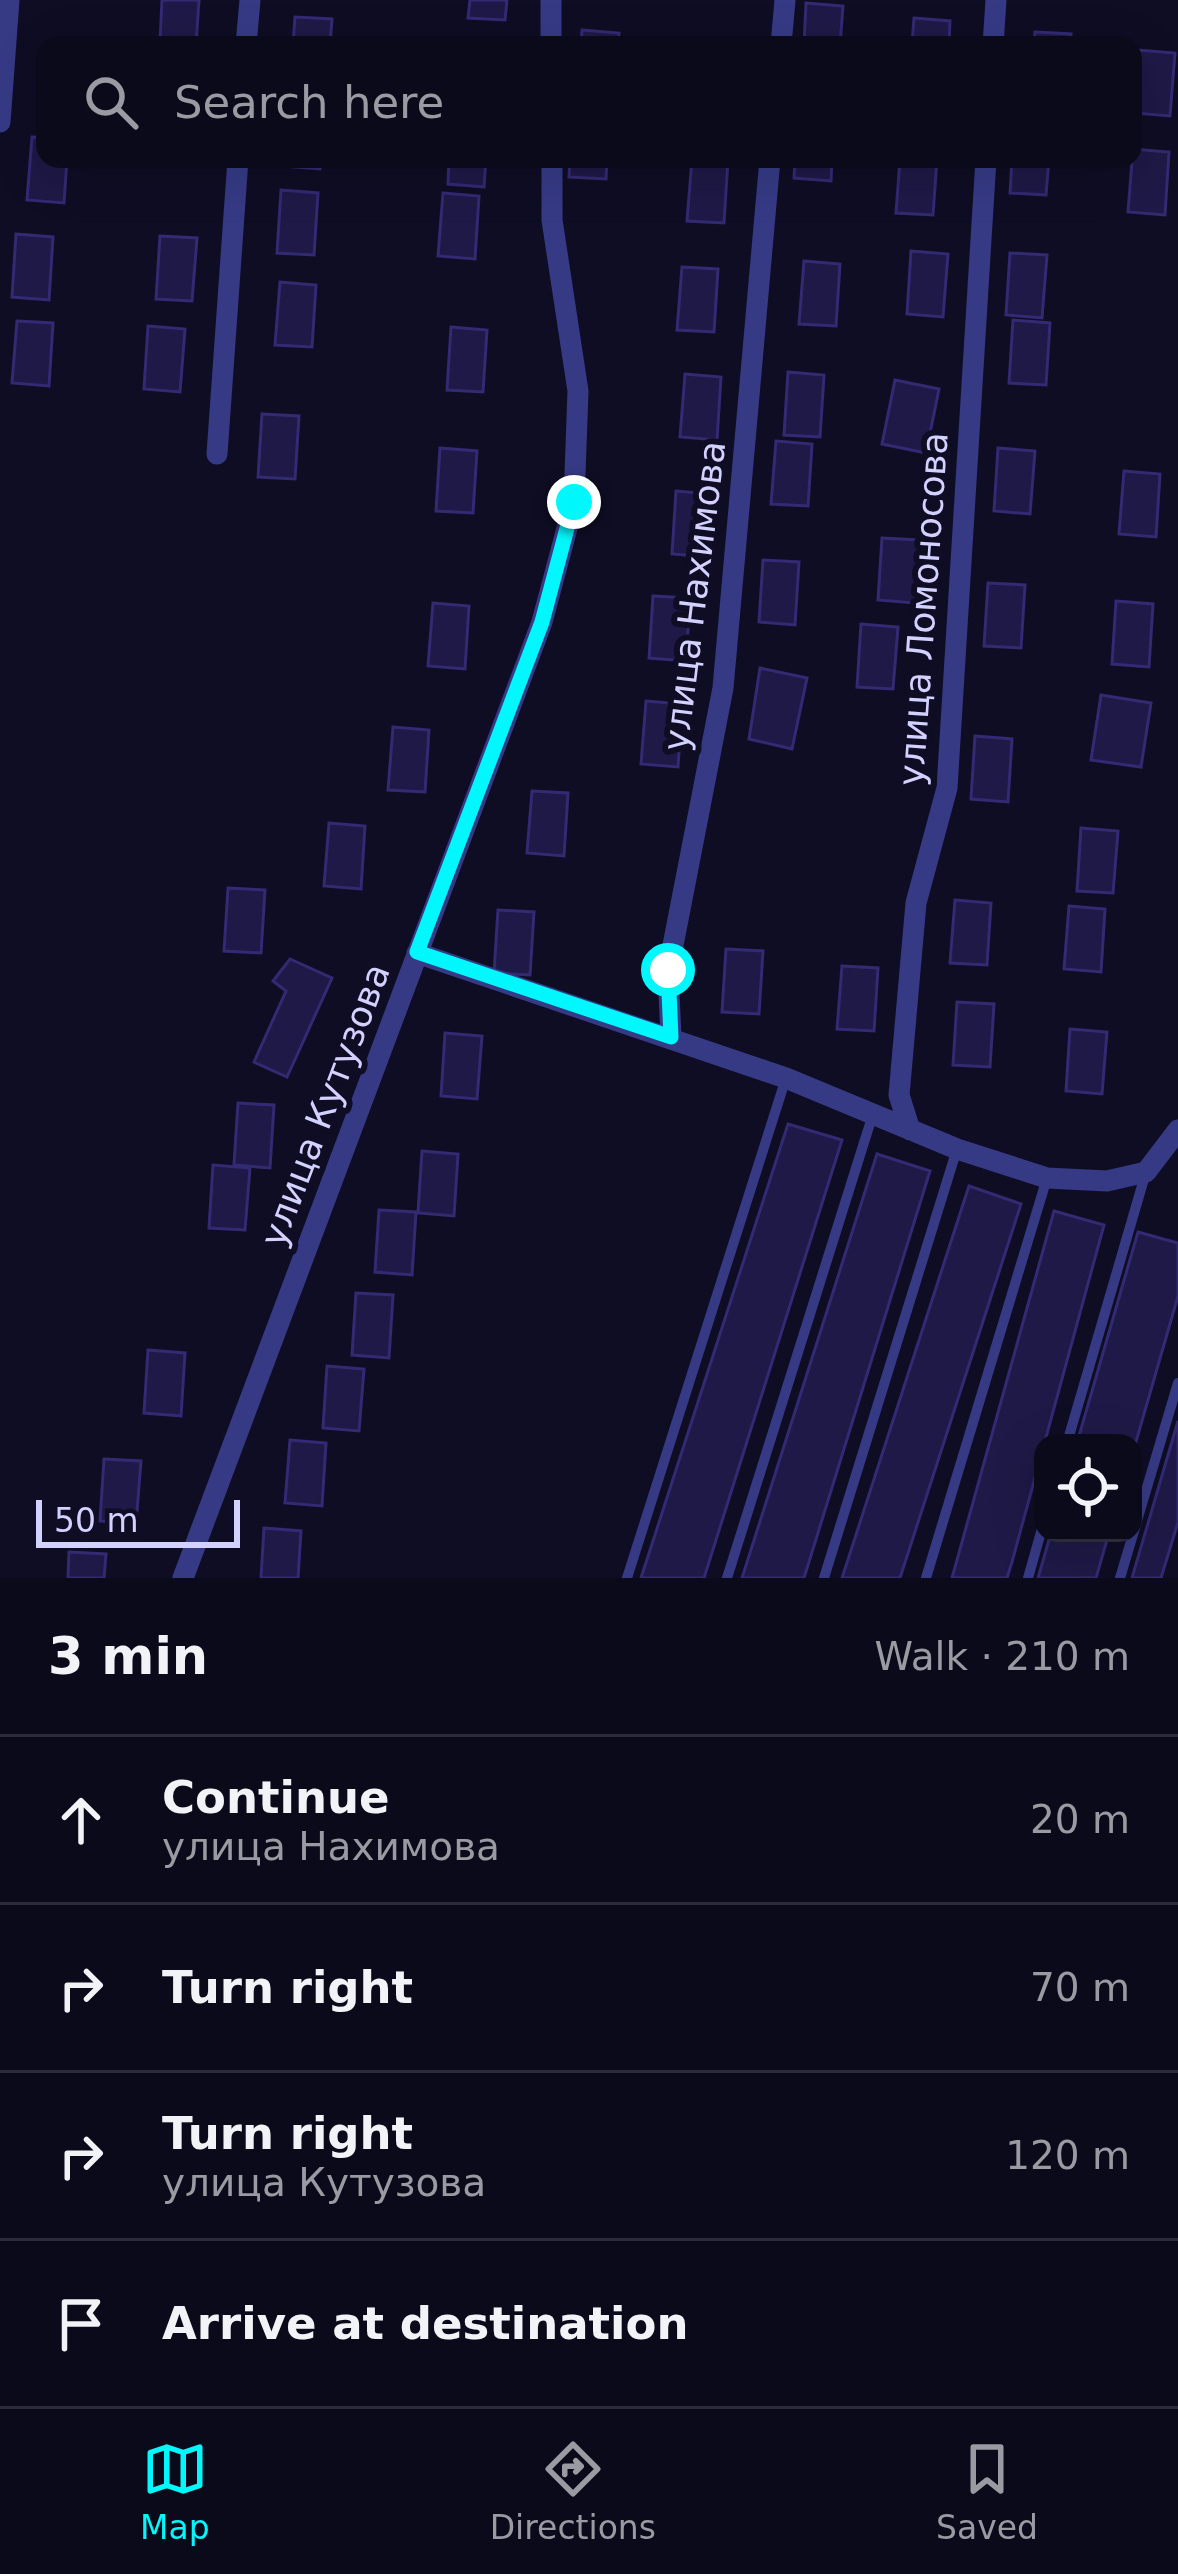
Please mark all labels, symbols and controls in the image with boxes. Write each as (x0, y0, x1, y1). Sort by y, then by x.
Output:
search box (36, 36, 1142, 168)
icon: search (78, 69, 144, 135)
text: Search here (174, 76, 444, 129)
street label: улица Ломоносова (890, 431, 956, 787)
street label: улица Нахимова (655, 439, 733, 753)
route end (547, 475, 601, 529)
route start (641, 943, 695, 997)
street label: улица Кутузова (252, 958, 398, 1252)
map controls (1034, 1434, 1142, 1542)
button: locate (1034, 1434, 1142, 1542)
scale bar (36, 1494, 240, 1547)
text: 50 m (54, 1501, 139, 1540)
text: 3 min (48, 1627, 208, 1686)
text: Walk · 210 m (875, 1634, 1130, 1679)
text: Continue (162, 1771, 390, 1824)
icon: ahead (48, 1787, 114, 1853)
text: 20 m (1030, 1797, 1130, 1842)
text: улица Нахимова (162, 1824, 500, 1869)
icon: right (48, 1955, 114, 2021)
text: Turn right (162, 1961, 413, 2014)
text: 70 m (1030, 1965, 1130, 2010)
text: Turn right (162, 2107, 413, 2160)
icon: right (48, 2123, 114, 2189)
text: 120 m (1005, 2133, 1130, 2178)
text: улица Кутузова (162, 2160, 486, 2205)
icon: arrive (48, 2291, 114, 2357)
text: Arrive at destination (162, 2297, 688, 2350)
tab: Map (140, 2436, 210, 2547)
tab: Directions (490, 2436, 656, 2547)
tab: Saved (936, 2436, 1038, 2547)

